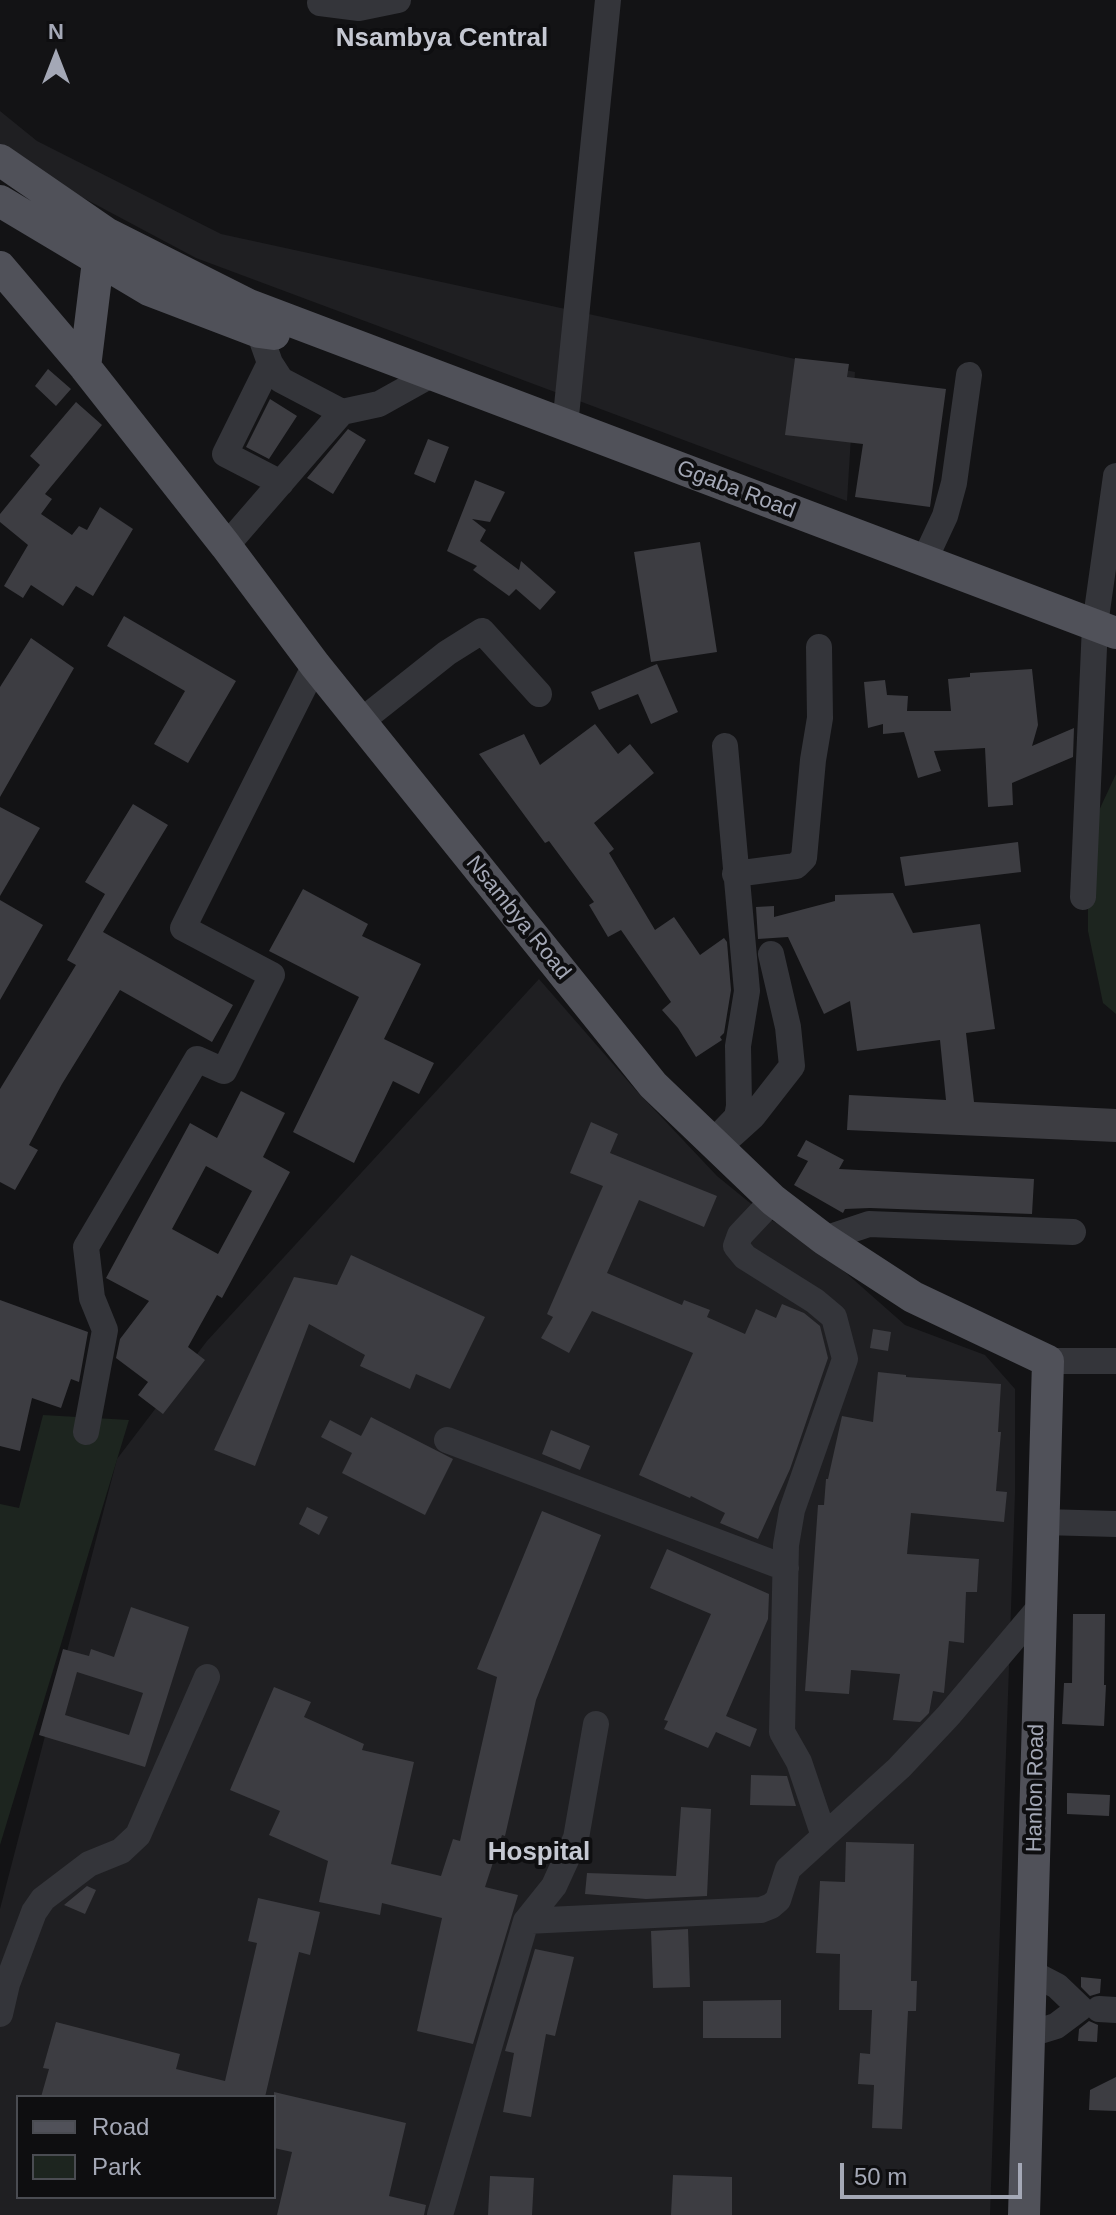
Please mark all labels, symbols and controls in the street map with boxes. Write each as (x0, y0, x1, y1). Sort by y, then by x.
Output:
north arrow (16, 16, 96, 96)
text: N (48, 19, 64, 44)
district label: Nsambya Central (336, 23, 548, 55)
street label: Ggaba Road (673, 455, 799, 525)
street label: Nsambya Road (460, 851, 576, 985)
street label: Hanlon Road (1022, 1724, 1050, 1852)
district label: Hospital (488, 1837, 590, 1869)
legend (16, 2095, 276, 2199)
text: Road (92, 2113, 149, 2140)
scale bar (844, 2147, 1026, 2197)
text: Park (92, 2153, 141, 2180)
text: 50 m (854, 2163, 907, 2190)

